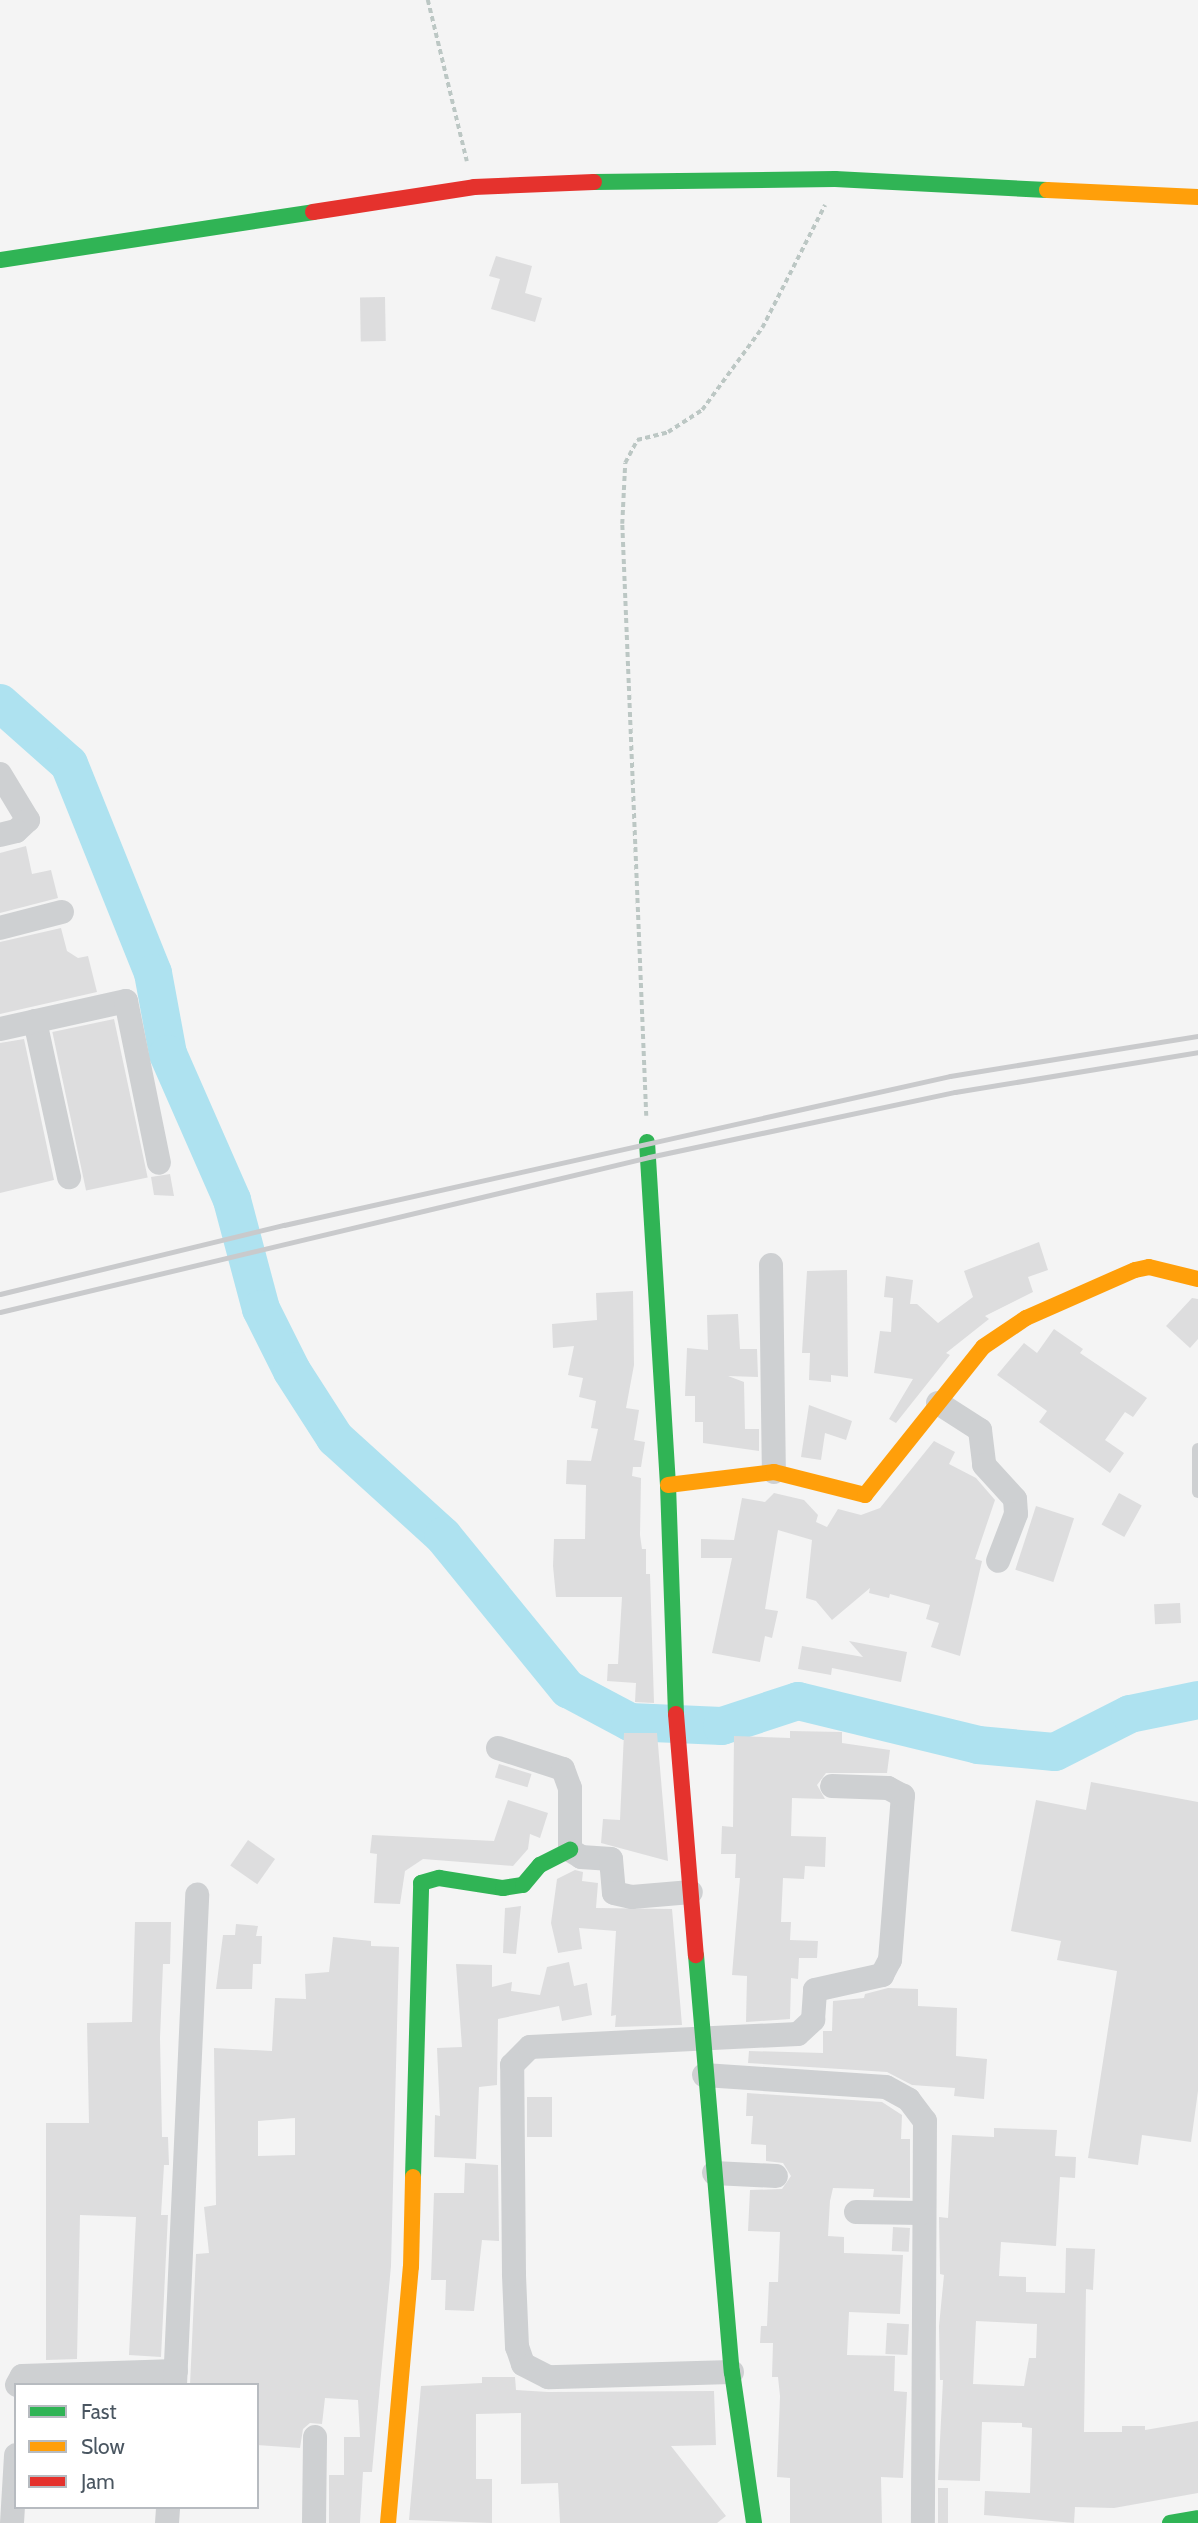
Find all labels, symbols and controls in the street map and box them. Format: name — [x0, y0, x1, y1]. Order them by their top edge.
legend — [14, 2383, 259, 2509]
text: Fast — [81, 2399, 117, 2424]
text: Slow — [81, 2434, 125, 2459]
text: Jam — [81, 2469, 115, 2494]

